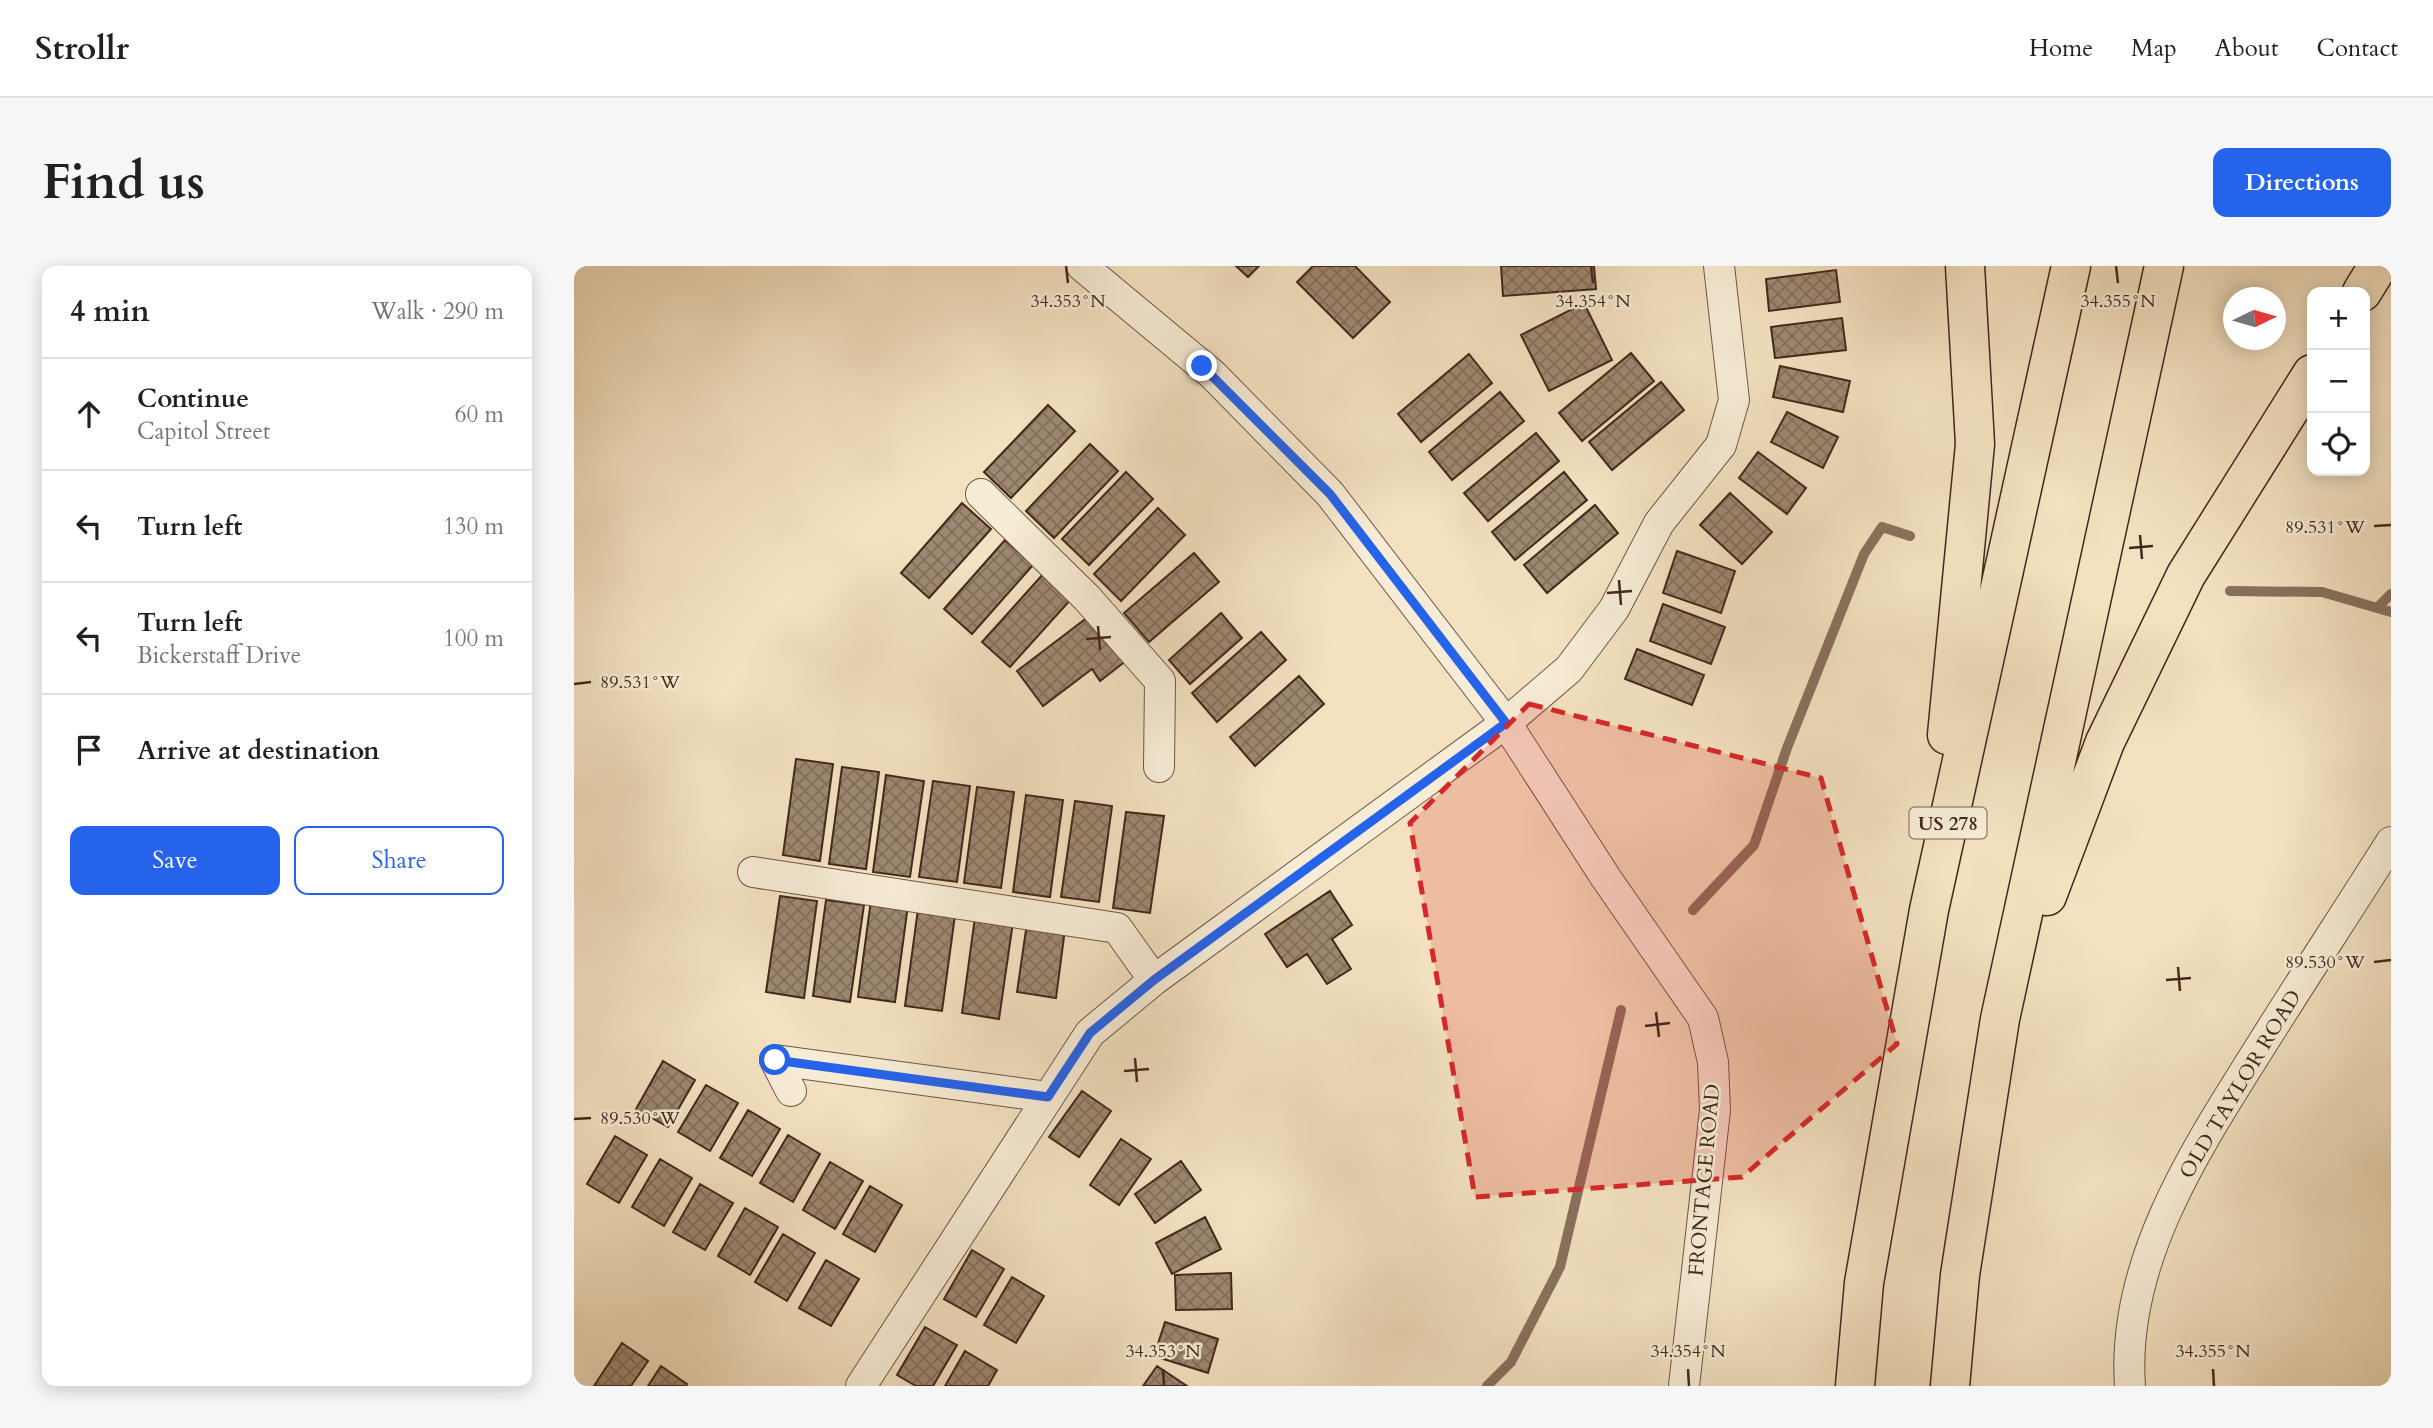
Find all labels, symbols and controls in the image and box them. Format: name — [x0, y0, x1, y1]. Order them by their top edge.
text: Strollr — [35, 26, 129, 71]
text: Home — [2029, 32, 2093, 65]
text: Map — [2131, 32, 2177, 65]
text: About — [2215, 32, 2279, 65]
text: Contact — [2317, 32, 2398, 65]
button: Directions — [2213, 148, 2391, 217]
text: Find us — [42, 149, 205, 216]
north arrow — [2223, 287, 2286, 350]
map controls — [2307, 287, 2370, 476]
button: + — [2307, 287, 2370, 350]
text: 34.353°N — [1030, 289, 1106, 314]
text: 34.354°N — [1555, 289, 1631, 314]
text: 34.355°N — [2080, 289, 2156, 314]
text: 4 min — [70, 291, 150, 332]
text: Walk · 290 m — [371, 296, 504, 327]
route end — [1186, 350, 1217, 381]
button: − — [2307, 350, 2370, 413]
text: Continue — [137, 381, 249, 416]
icon: ahead — [70, 395, 108, 433]
text: 60 m — [455, 399, 504, 430]
button: locate — [2307, 413, 2370, 476]
text: Capitol Street — [137, 416, 270, 447]
icon: left — [70, 507, 108, 545]
text: Turn left — [137, 509, 242, 544]
text: 130 m — [443, 511, 504, 542]
text: 89.531°W — [2285, 515, 2365, 540]
text: Turn left — [137, 605, 242, 640]
icon: left — [70, 619, 108, 657]
text: 100 m — [443, 623, 504, 654]
text: Bickerstaff Drive — [137, 640, 301, 671]
text: 89.531°W — [600, 670, 680, 695]
icon: arrive — [70, 731, 108, 769]
text: Arrive at destination — [137, 733, 380, 768]
road number: US 278 — [1910, 808, 1986, 838]
button: Save — [70, 826, 280, 895]
button: Share — [294, 826, 504, 895]
text: 89.530°W — [2285, 950, 2365, 975]
street label: OLD TAYLOR ROAD — [2173, 985, 2308, 1184]
route start — [759, 1044, 790, 1075]
street label: FRONTAGE ROAD — [1682, 1083, 1727, 1277]
text: 89.530°W — [600, 1106, 680, 1131]
text: 34.353°N — [1125, 1339, 1201, 1364]
text: 34.354°N — [1650, 1339, 1726, 1364]
text: 34.355°N — [2175, 1339, 2251, 1364]

